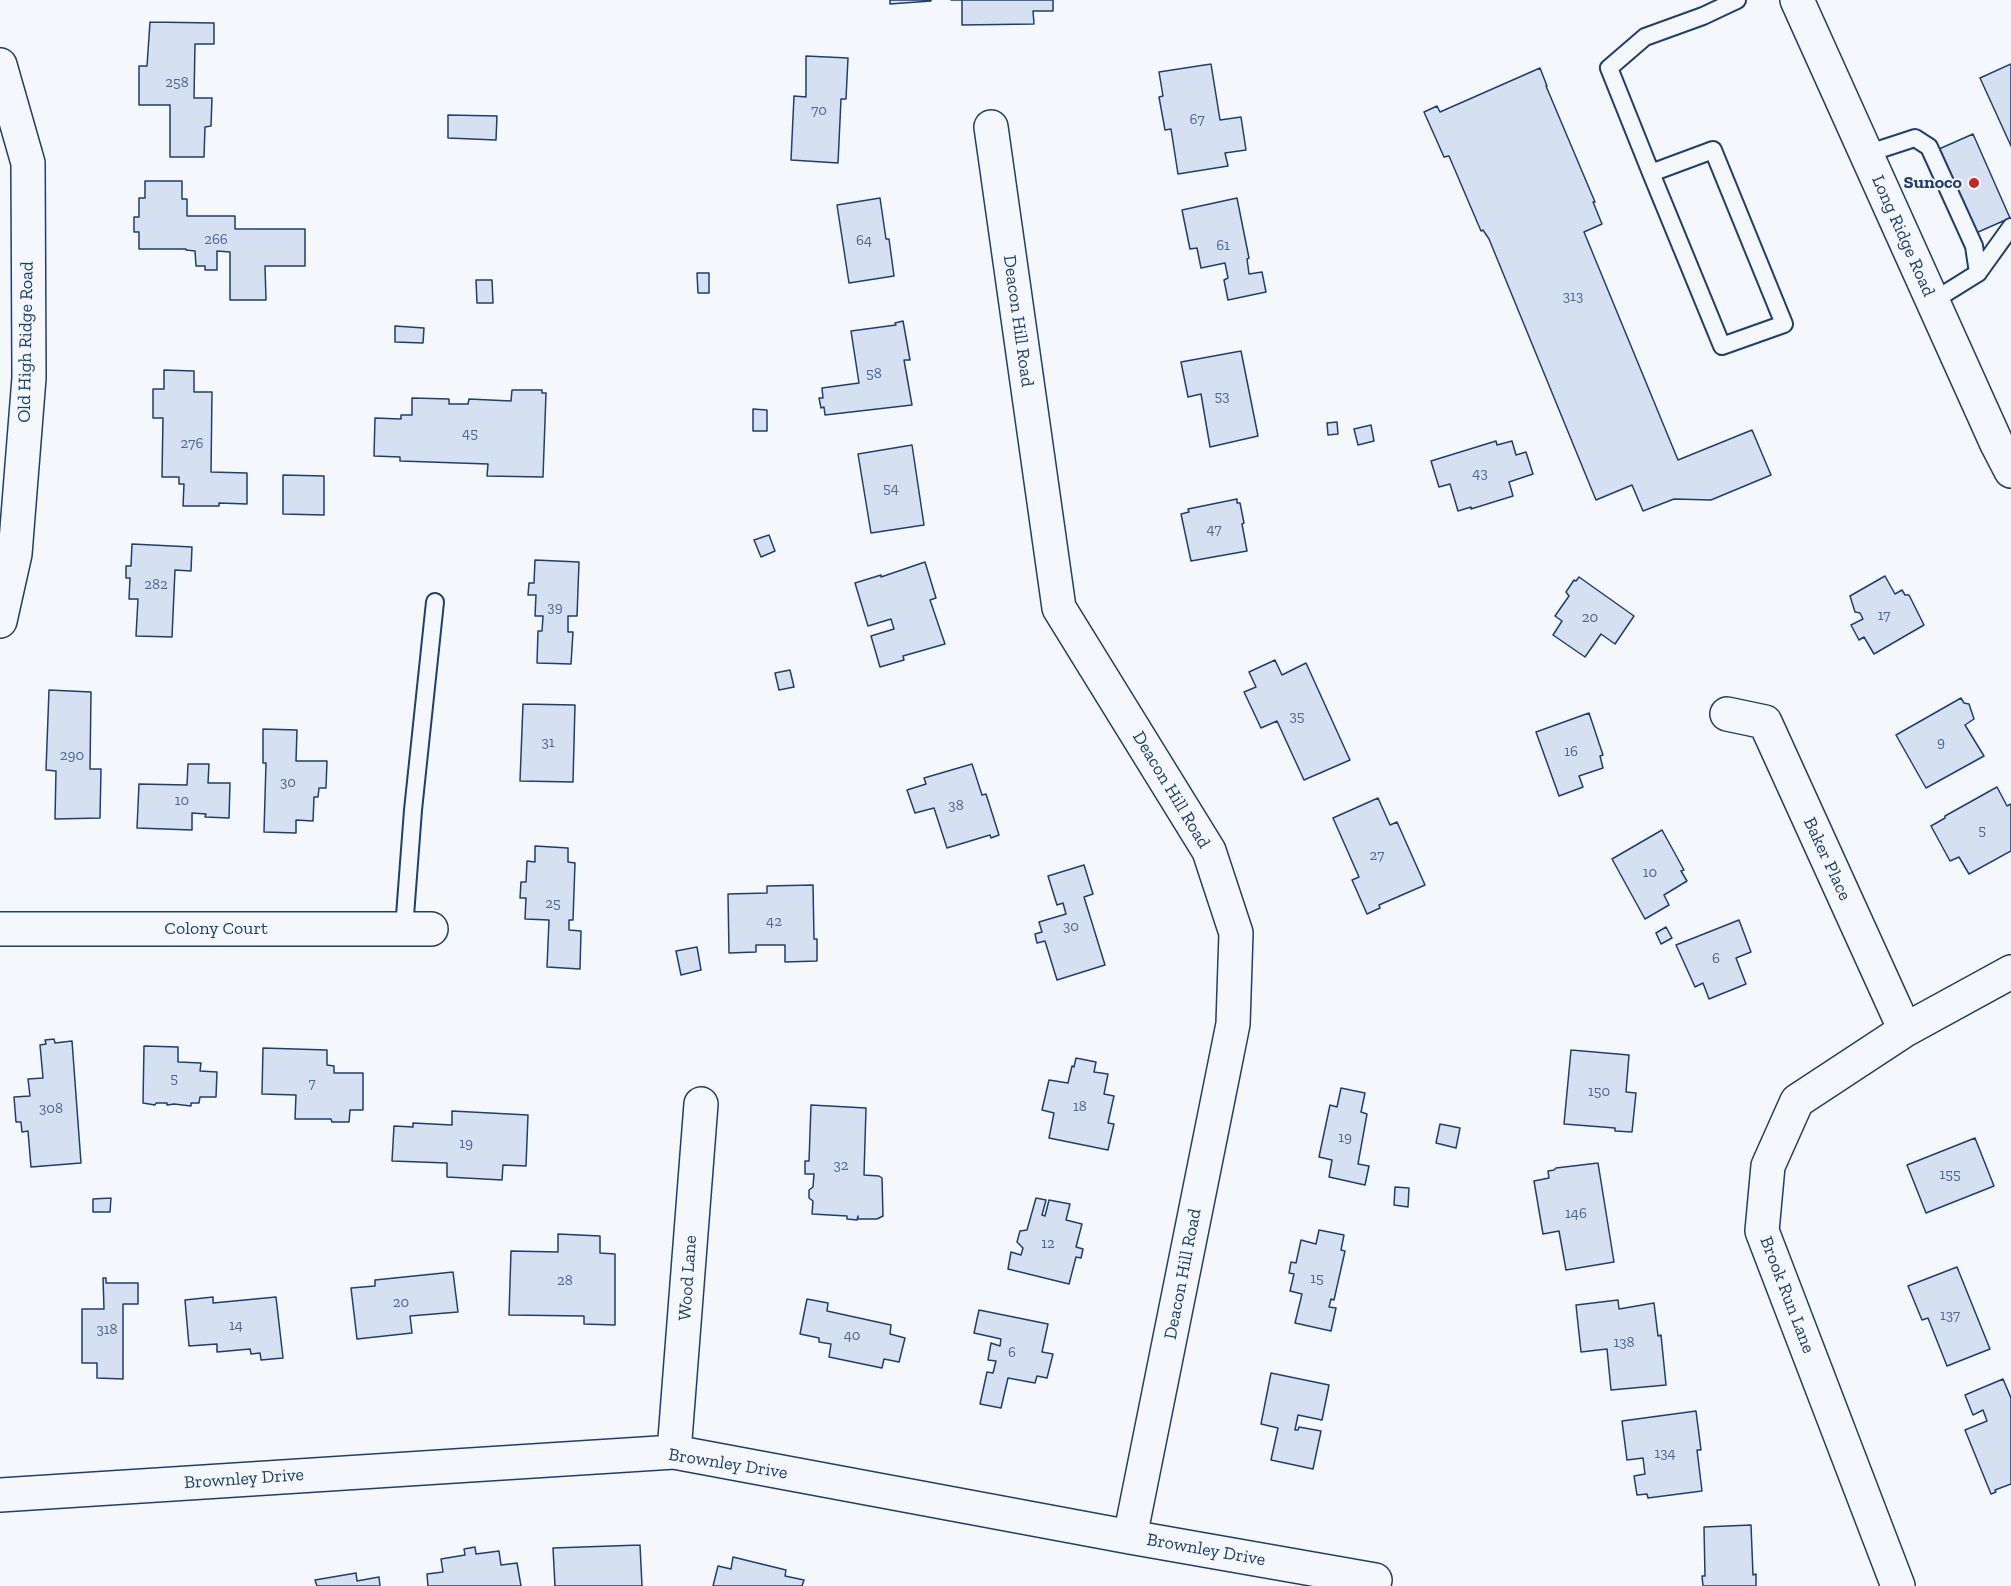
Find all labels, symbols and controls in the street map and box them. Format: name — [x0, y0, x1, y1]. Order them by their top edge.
house number: 258 — [165, 74, 189, 92]
house number: 70 — [811, 102, 827, 120]
house number: 67 — [1189, 111, 1205, 129]
street label: Long Ridge Road — [1867, 172, 1939, 300]
place label: Sunoco — [1903, 172, 1962, 194]
marker: Sunoco — [1967, 176, 1981, 190]
house number: 266 — [204, 231, 228, 249]
house number: 64 — [856, 232, 872, 250]
house number: 61 — [1216, 237, 1230, 255]
street label: Deacon Hill Road — [998, 254, 1038, 388]
street label: Old High Ridge Road — [14, 261, 38, 423]
house number: 313 — [1563, 288, 1583, 306]
house number: 58 — [866, 365, 882, 383]
house number: 53 — [1214, 388, 1230, 406]
house number: 45 — [462, 425, 478, 443]
house number: 276 — [181, 435, 203, 453]
house number: 43 — [1472, 465, 1488, 483]
house number: 54 — [883, 480, 899, 498]
house number: 47 — [1207, 521, 1221, 539]
house number: 282 — [144, 576, 168, 594]
house number: 39 — [547, 599, 563, 617]
house number: 17 — [1878, 607, 1890, 625]
house number: 20 — [1582, 609, 1598, 627]
house number: 35 — [1289, 708, 1305, 726]
street label: Deacon Hill Road — [1128, 728, 1214, 852]
house number: 31 — [541, 734, 555, 752]
house number: 9 — [1937, 734, 1945, 752]
house number: 16 — [1564, 743, 1578, 761]
house number: 290 — [60, 747, 84, 765]
house number: 30 — [280, 774, 296, 792]
house number: 10 — [175, 792, 189, 810]
house number: 38 — [948, 797, 964, 815]
street label: Baker Place — [1798, 814, 1856, 904]
house number: 5 — [1978, 822, 1986, 840]
house number: 27 — [1370, 847, 1384, 865]
house number: 10 — [1643, 864, 1657, 882]
house number: 25 — [545, 895, 561, 913]
house number: 42 — [766, 913, 782, 931]
street label: Colony Court — [164, 918, 268, 940]
house number: 30 — [1063, 918, 1079, 936]
house number: 6 — [1712, 950, 1720, 968]
house number: 5 — [170, 1070, 178, 1088]
house number: 7 — [308, 1075, 316, 1093]
house number: 150 — [1588, 1083, 1610, 1101]
house number: 18 — [1073, 1098, 1087, 1116]
house number: 308 — [39, 1100, 63, 1118]
house number: 19 — [1338, 1129, 1352, 1147]
house number: 19 — [459, 1135, 473, 1153]
house number: 32 — [833, 1157, 849, 1175]
house number: 155 — [1939, 1166, 1961, 1184]
house number: 146 — [1565, 1205, 1587, 1223]
street label: Deacon Hill Road — [1160, 1207, 1206, 1341]
street label: Brook Run Lane — [1755, 1234, 1819, 1356]
street label: Wood Lane — [674, 1235, 702, 1321]
house number: 12 — [1041, 1235, 1055, 1253]
house number: 15 — [1310, 1270, 1324, 1288]
house number: 28 — [557, 1272, 573, 1290]
house number: 20 — [393, 1294, 409, 1312]
house number: 137 — [1940, 1307, 1960, 1325]
house number: 14 — [229, 1317, 243, 1335]
house number: 318 — [96, 1321, 118, 1339]
house number: 40 — [844, 1327, 860, 1345]
house number: 138 — [1613, 1334, 1635, 1352]
house number: 6 — [1008, 1344, 1016, 1362]
street label: Brownley Drive — [667, 1444, 789, 1484]
house number: 134 — [1654, 1445, 1676, 1463]
street label: Brownley Drive — [183, 1464, 305, 1494]
street label: Brownley Drive — [1145, 1529, 1267, 1571]

